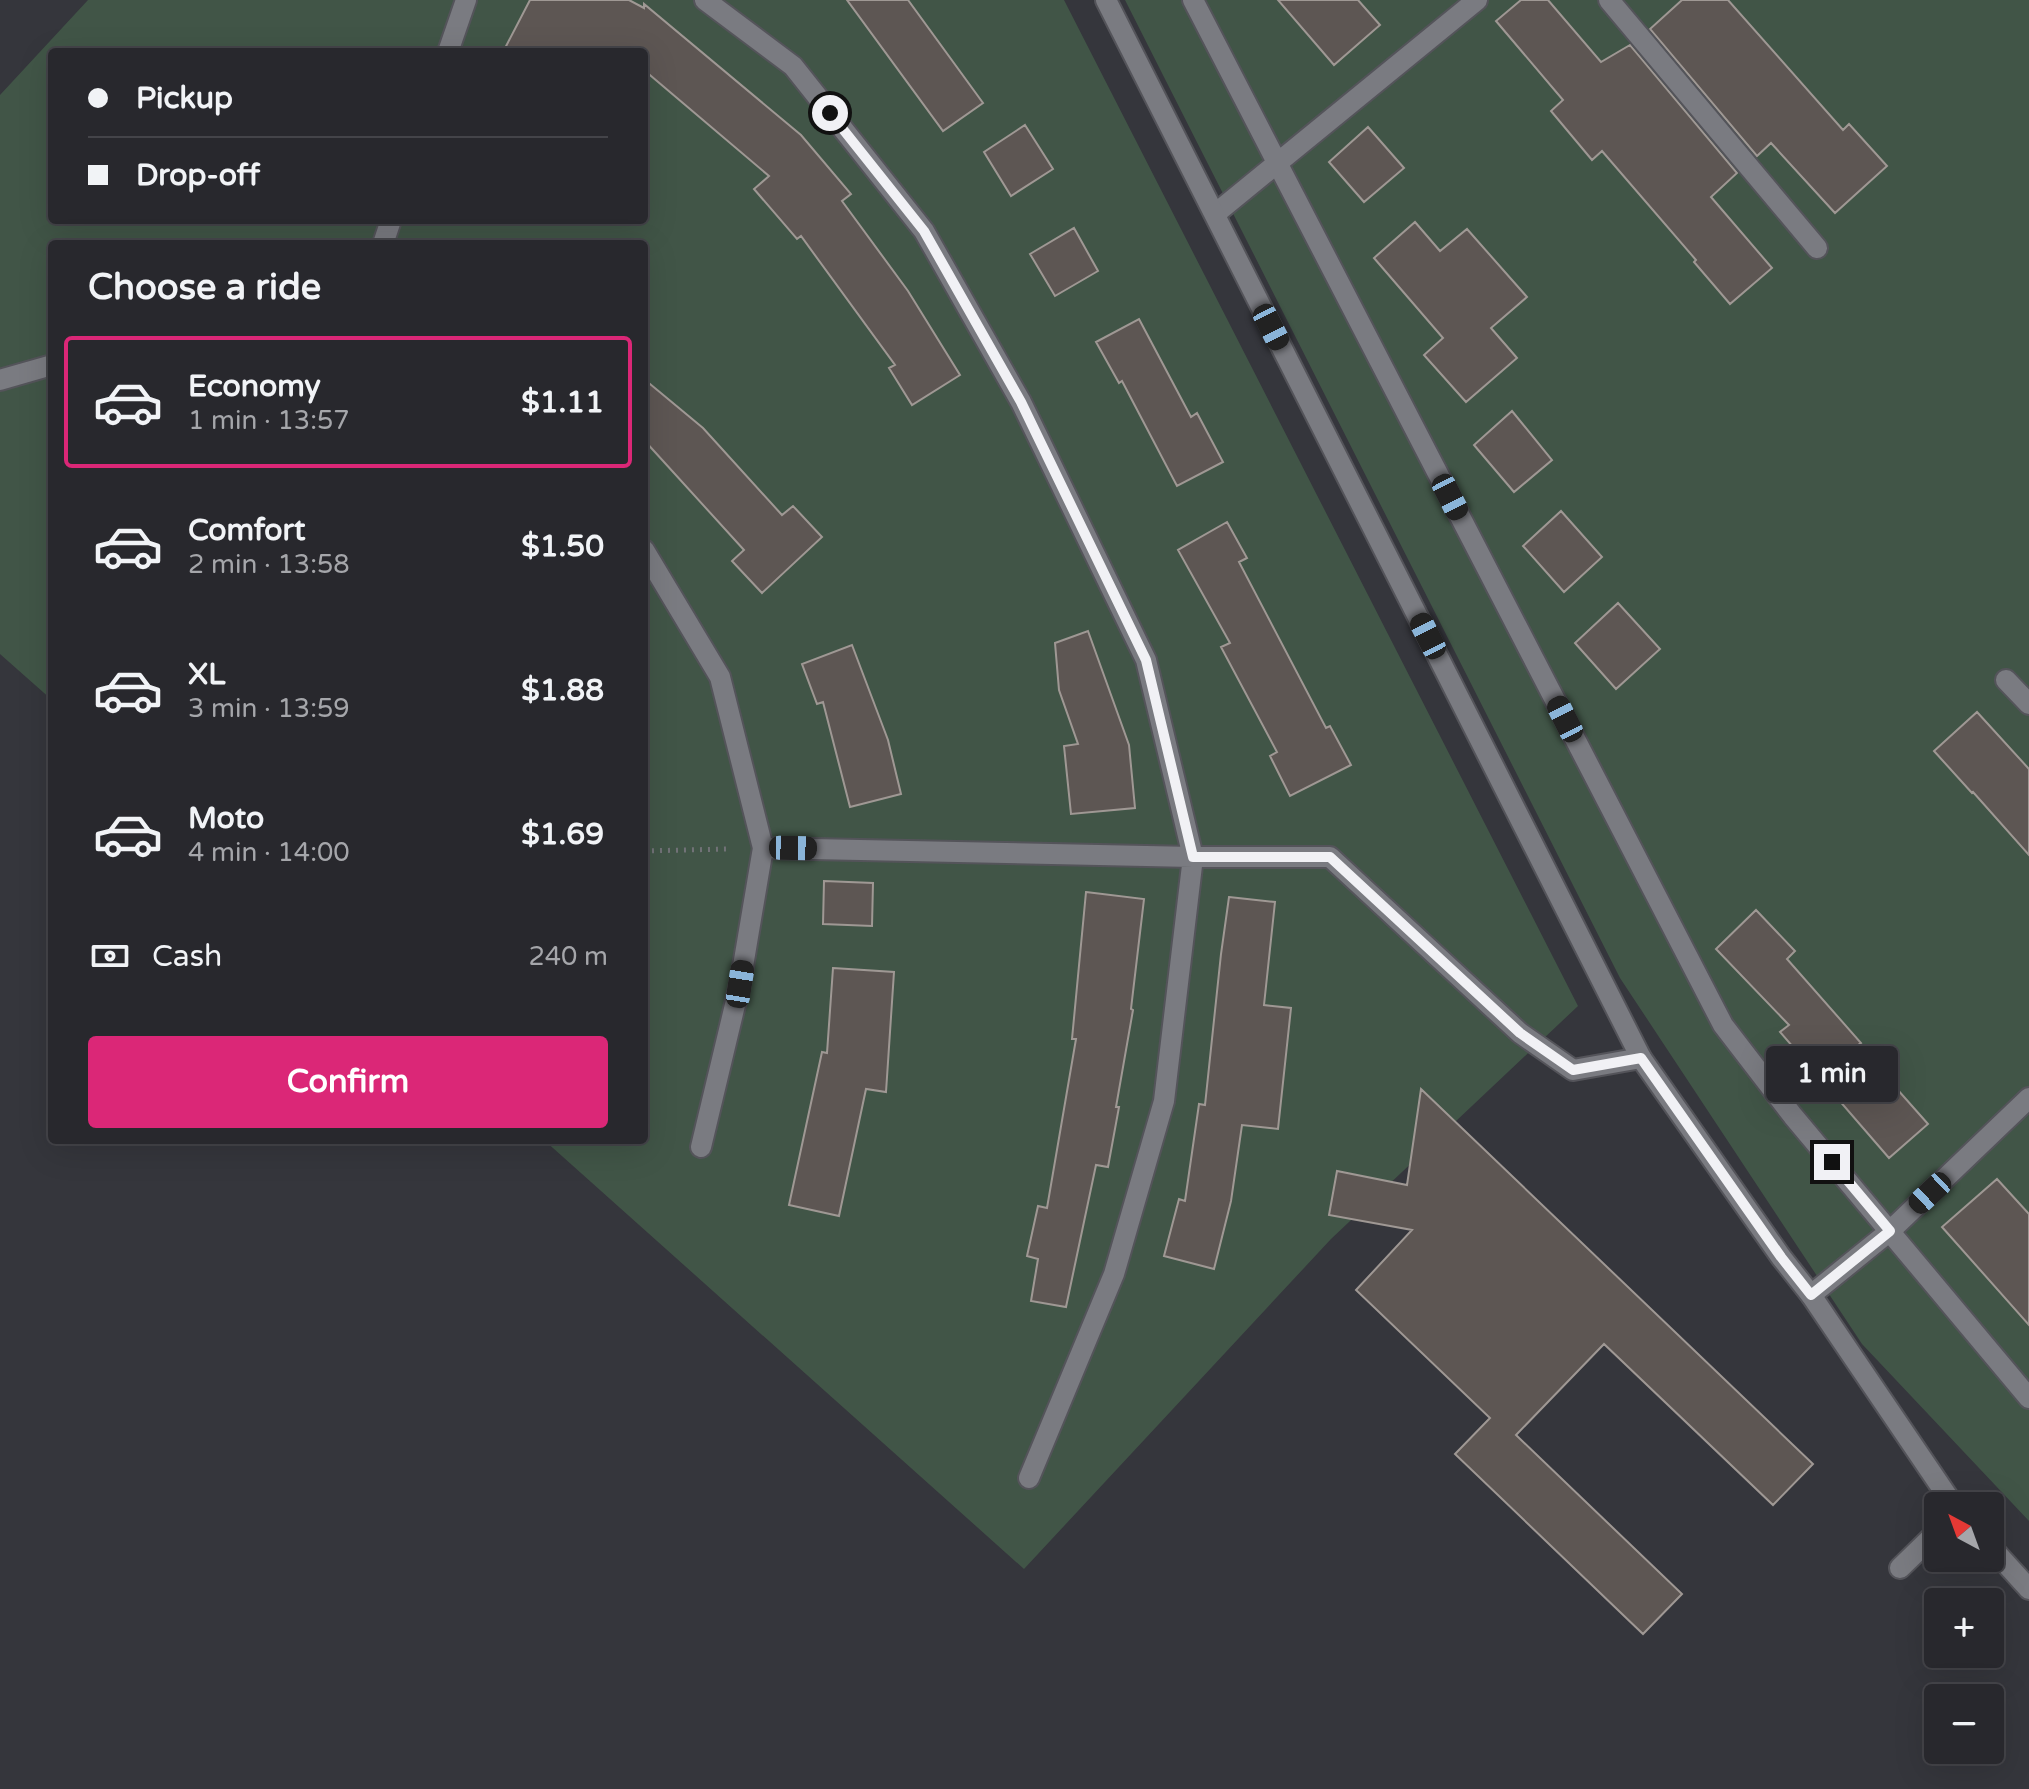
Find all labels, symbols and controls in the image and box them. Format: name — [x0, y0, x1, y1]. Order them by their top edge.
text: Pickup — [136, 80, 233, 117]
route start — [812, 95, 848, 131]
text: Drop-off — [136, 157, 260, 194]
text: Choose a ride — [88, 266, 321, 309]
car — [1249, 300, 1293, 354]
icon: car — [92, 366, 164, 438]
text: Economy — [188, 368, 321, 405]
text: $1.11 — [521, 384, 604, 421]
text: 1 min · 13:57 — [188, 405, 350, 436]
car — [1428, 470, 1472, 524]
icon: car — [92, 510, 164, 582]
text: Comfort — [188, 512, 306, 549]
text: $1.50 — [521, 528, 604, 565]
text: 2 min · 13:58 — [188, 549, 350, 580]
car — [1406, 609, 1450, 663]
icon: car — [92, 654, 164, 726]
text: XL — [188, 656, 225, 693]
text: $1.88 — [521, 672, 604, 709]
car — [1543, 692, 1587, 746]
text: 3 min · 13:59 — [188, 693, 350, 724]
icon: car — [92, 798, 164, 870]
text: Moto — [188, 800, 264, 837]
text: $1.69 — [521, 816, 604, 853]
car — [769, 836, 817, 860]
text: 4 min · 14:00 — [188, 837, 350, 868]
icon: cash — [88, 934, 132, 978]
text: Cash — [152, 938, 222, 975]
text: 240 m — [528, 941, 608, 972]
car — [724, 958, 756, 1010]
button: Confirm — [88, 1036, 608, 1128]
callout: 1 min — [1766, 1046, 1898, 1102]
text: 1 min — [1797, 1058, 1867, 1089]
route end — [1814, 1144, 1850, 1180]
car — [1904, 1168, 1956, 1218]
north arrow — [1924, 1492, 2004, 1572]
map controls — [1924, 1492, 2004, 1764]
button: + — [1924, 1588, 2004, 1668]
button: − — [1924, 1684, 2004, 1764]

